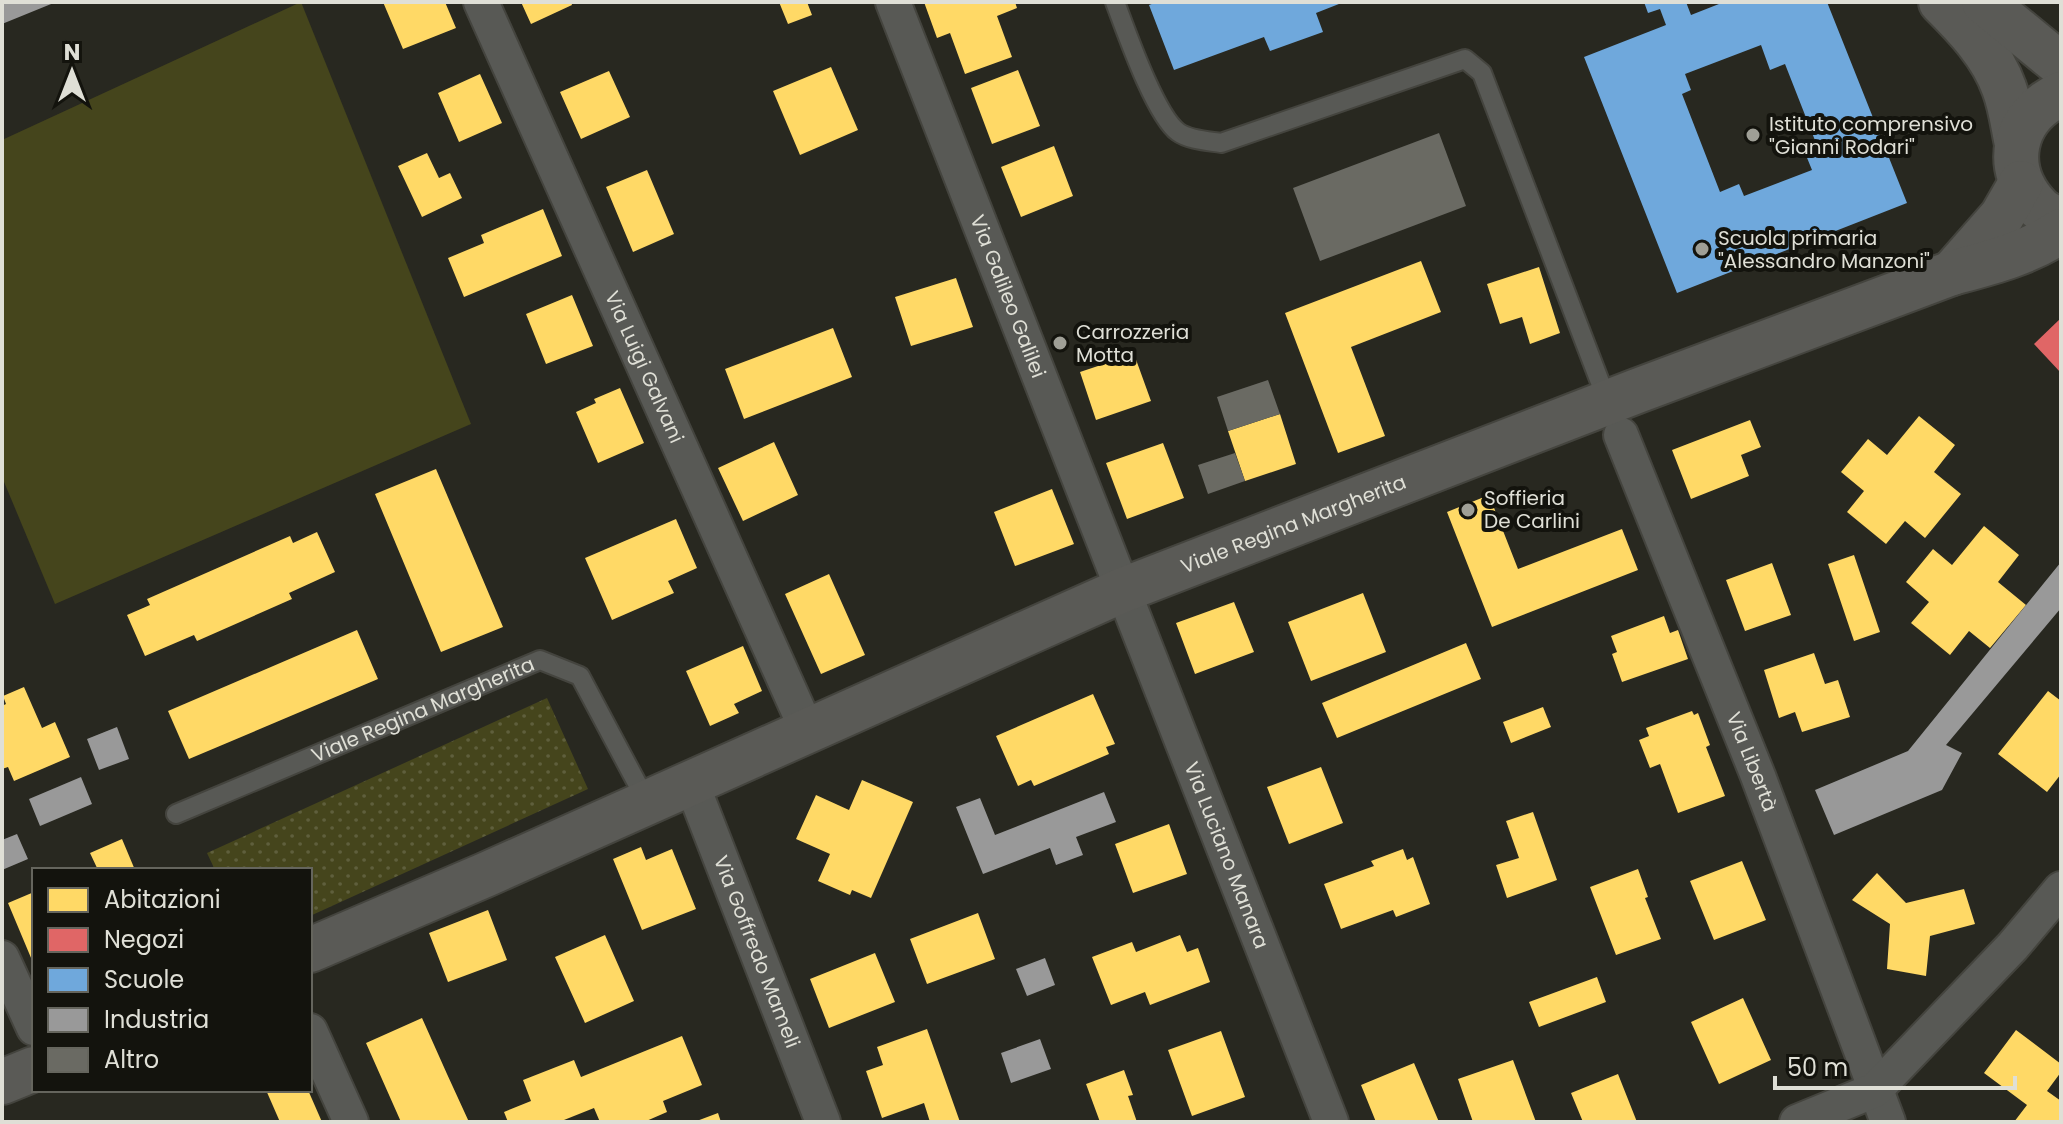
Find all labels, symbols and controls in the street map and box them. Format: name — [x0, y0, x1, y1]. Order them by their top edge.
north arrow — [32, 32, 112, 112]
text: N — [64, 37, 80, 68]
place label: Istituto comprensivo "Gianni Rodari" — [1769, 110, 1973, 161]
marker: Istituto comprensivo "Gianni Rodari" — [1744, 126, 1762, 144]
street label: Via Galileo Galilei — [964, 211, 1053, 382]
place label: Scuola primaria "Alessandro Manzoni" — [1718, 224, 1930, 275]
marker: Scuola primaria "Alessandro Manzoni" — [1693, 240, 1711, 258]
street label: Via Luigi Galvani — [598, 287, 691, 448]
place label: Carrozzeria Motta — [1076, 318, 1189, 369]
marker: Carrozzeria Motta — [1051, 334, 1069, 352]
street label: Viale Regina Margherita — [1177, 468, 1410, 580]
place label: Soffieria De Carlini — [1484, 484, 1580, 535]
marker: Soffieria De Carlini — [1459, 501, 1477, 519]
street label: Viale Regina Margherita — [307, 650, 539, 769]
street label: Via Libertà — [1720, 708, 1784, 816]
street label: Via Luciano Manara — [1177, 758, 1276, 953]
street label: Via Goffredo Mameli — [707, 851, 807, 1052]
legend — [32, 868, 312, 1092]
text: Abitazioni — [104, 883, 221, 916]
text: Negozi — [104, 923, 184, 956]
text: Scuole — [104, 963, 184, 996]
text: Industria — [104, 1003, 209, 1036]
scale bar — [1775, 1040, 2015, 1090]
text: Altro — [104, 1043, 159, 1076]
text: 50 m — [1787, 1051, 1848, 1084]

